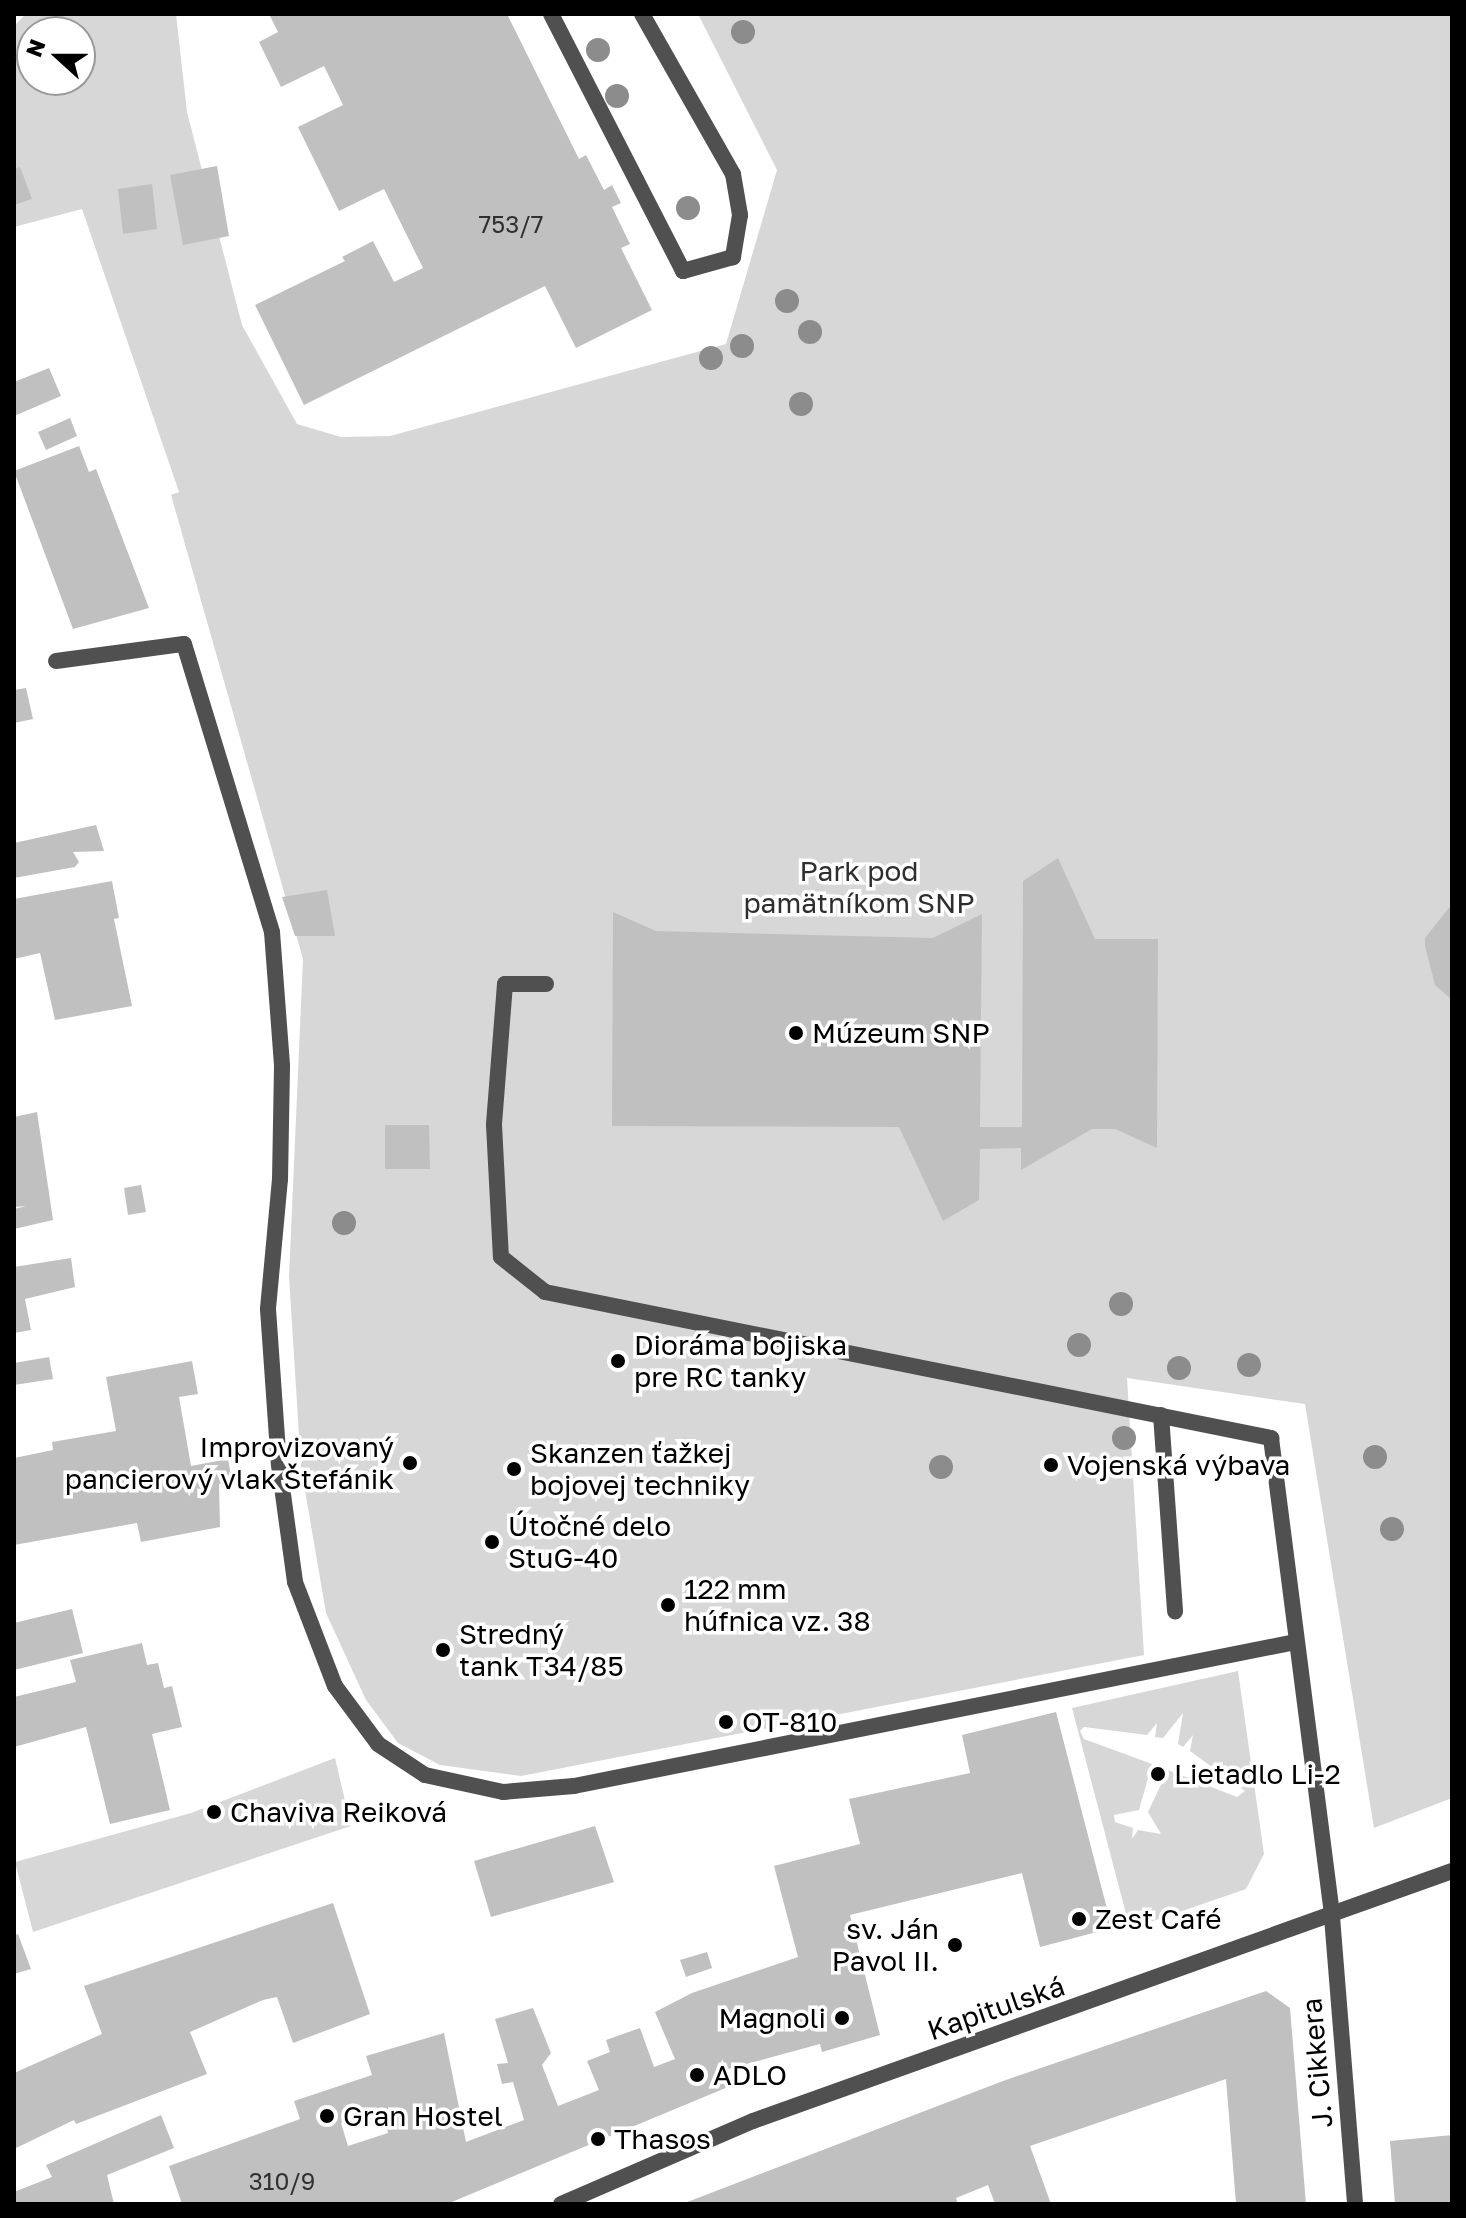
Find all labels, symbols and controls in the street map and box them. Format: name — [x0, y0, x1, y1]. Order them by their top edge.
north arrow — [16, 16, 96, 96]
text: N — [19, 35, 51, 61]
house number: 753/7 — [479, 210, 543, 238]
park label: Park pod pamätníkom SNP — [743, 854, 975, 920]
place label: Múzeum SNP — [812, 1016, 990, 1050]
marker: Múzeum SNP — [787, 1024, 805, 1042]
place label: Dioráma bojiska pre RC tanky — [634, 1328, 847, 1394]
marker: Dioráma bojiska pre RC tanky — [609, 1352, 627, 1370]
place label: Improvizovaný pancierový vlak Štefánik — [65, 1430, 394, 1496]
place label: Skanzen ťažkej bojovej techniky — [530, 1436, 750, 1502]
place label: Vojenská výbava — [1067, 1448, 1290, 1482]
marker: Improvizovaný pancierový vlak Štefánik — [401, 1454, 419, 1472]
marker: Vojenská výbava — [1042, 1456, 1060, 1474]
marker: Skanzen ťažkej bojovej techniky — [505, 1460, 523, 1478]
place label: Útočné delo StuG-40 — [508, 1509, 671, 1575]
marker: Útočné delo StuG-40 — [483, 1533, 501, 1551]
place label: 122 mm húfnica vz. 38 — [684, 1572, 871, 1638]
marker: 122 mm húfnica vz. 38 — [659, 1596, 677, 1614]
place label: Stredný tank T34/85 — [459, 1617, 624, 1683]
marker: Stredný tank T34/85 — [434, 1641, 452, 1659]
place label: OT-810 — [742, 1705, 837, 1739]
marker: OT-810 — [717, 1713, 735, 1731]
place label: Lietadlo Li-2 — [1174, 1757, 1341, 1791]
marker: Lietadlo Li-2 — [1149, 1765, 1167, 1783]
place label: Chaviva Reiková — [230, 1795, 447, 1829]
marker: Chaviva Reiková — [205, 1803, 223, 1821]
place label: Zest Café — [1095, 1902, 1222, 1936]
marker: Zest Café — [1070, 1910, 1088, 1928]
place label: sv. Ján Pavol II. — [832, 1912, 939, 1978]
marker: sv. Ján Pavol II. — [946, 1936, 964, 1954]
street label: Kapitulská — [923, 1969, 1069, 2047]
street label: J. Cikkera — [1295, 1997, 1339, 2129]
place label: Magnoli — [718, 2001, 826, 2035]
marker: Magnoli — [833, 2009, 851, 2027]
place label: ADLO — [713, 2058, 787, 2092]
marker: ADLO — [688, 2066, 706, 2084]
place label: Gran Hostel — [343, 2099, 503, 2133]
marker: Gran Hostel — [318, 2107, 336, 2125]
place label: Thasos — [614, 2122, 711, 2156]
marker: Thasos — [589, 2130, 607, 2148]
house number: 310/9 — [249, 2167, 315, 2195]

